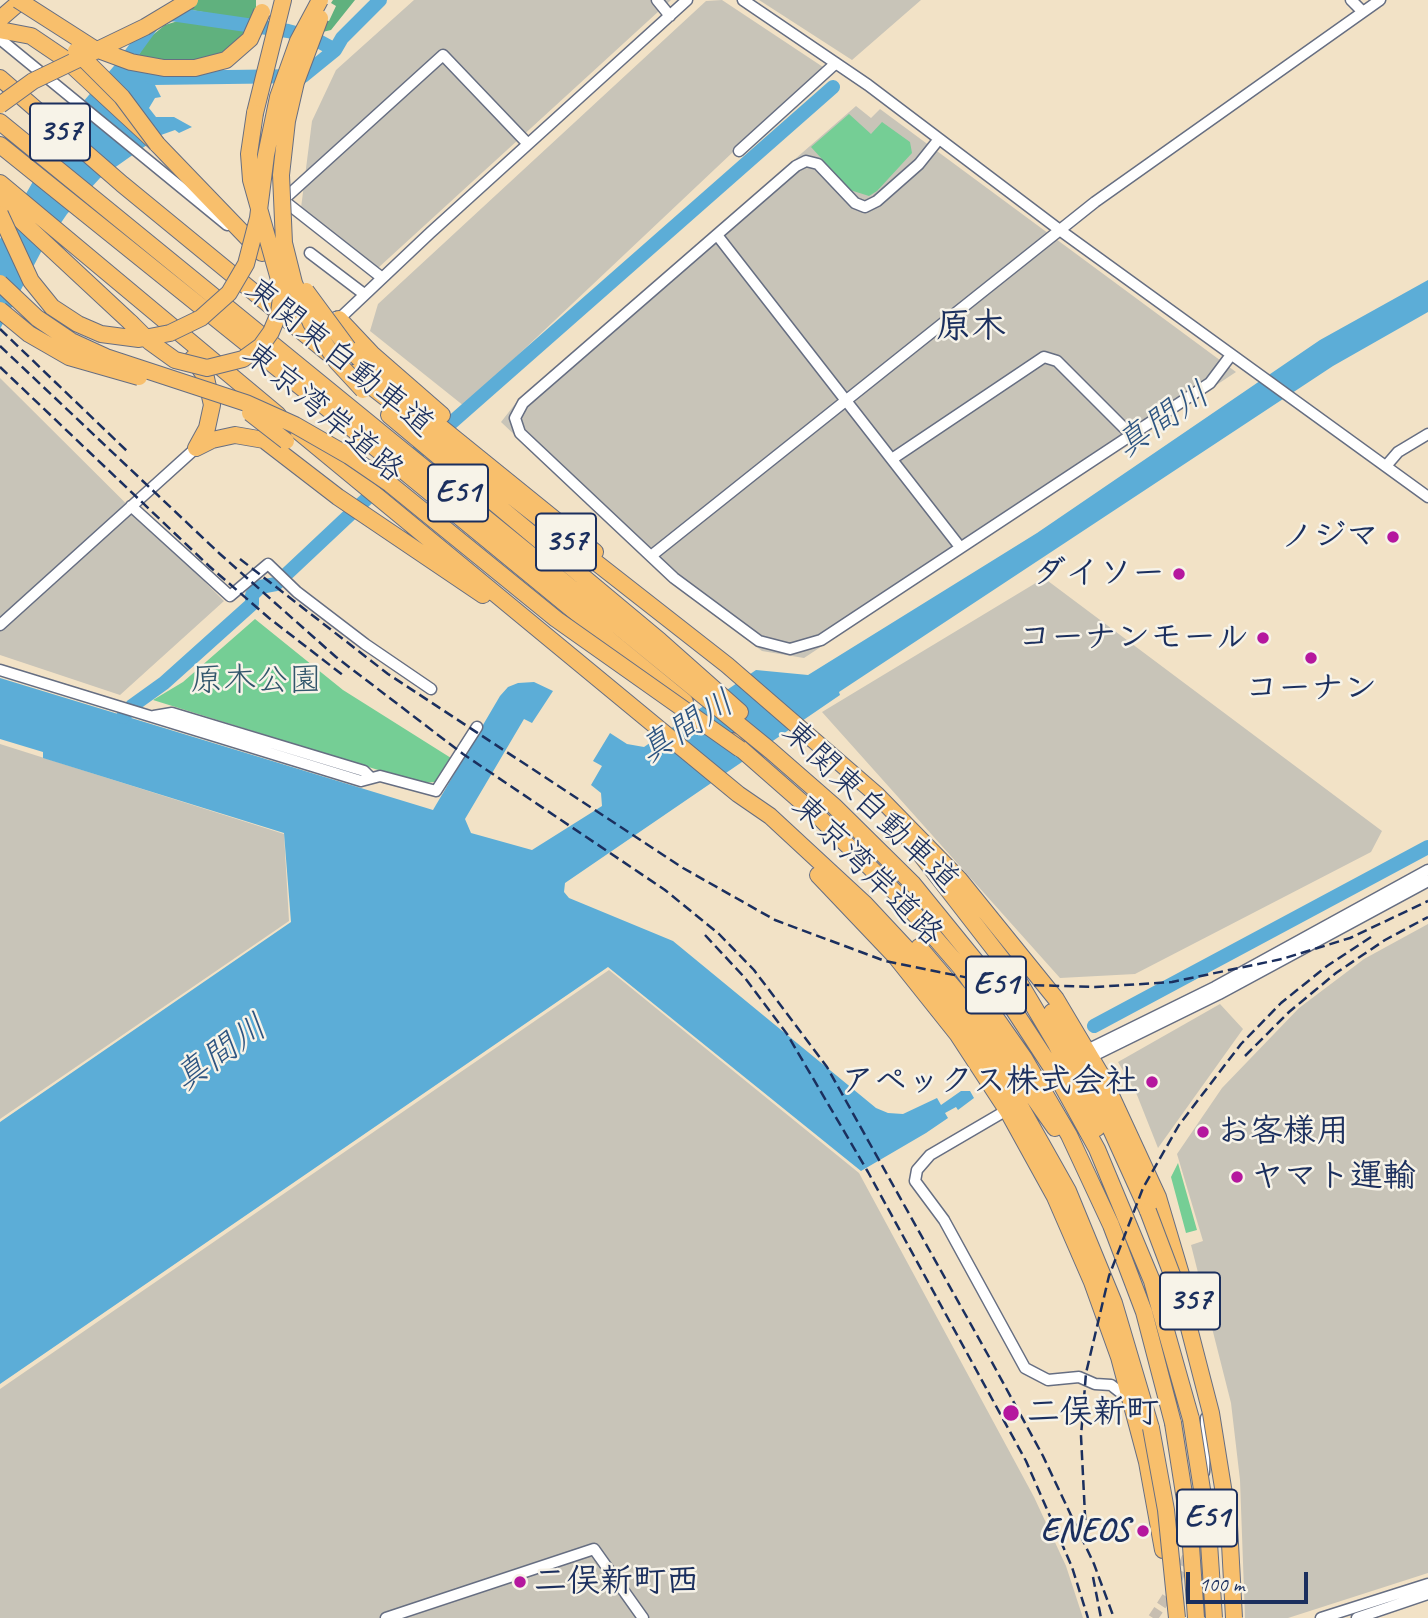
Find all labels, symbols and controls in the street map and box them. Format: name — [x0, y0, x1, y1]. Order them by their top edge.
road number: 357 — [30, 104, 90, 160]
street label: 東関東自動車道 — [237, 270, 441, 446]
district label: 原木 — [936, 307, 1006, 349]
street label: 東京湾岸道路 — [234, 334, 412, 492]
water label: 真間川 — [1108, 374, 1218, 468]
road number: E51 — [428, 464, 488, 522]
road number: 357 — [536, 514, 596, 570]
place label: ノジマ — [1280, 517, 1379, 557]
marker: ノジマ — [1385, 529, 1401, 545]
place label: ダイソー — [1033, 554, 1165, 594]
marker: ダイソー — [1171, 566, 1187, 582]
place label: コーナンモール — [1018, 618, 1249, 658]
marker: コーナンモール — [1255, 630, 1271, 646]
marker: コーナン — [1303, 650, 1319, 666]
park label: 原木公園 — [190, 661, 322, 701]
place label: コーナン — [1245, 669, 1377, 709]
water label: 真間川 — [631, 682, 743, 774]
street label: 東関東自動車道 — [773, 713, 967, 901]
street label: 東京湾岸道路 — [783, 787, 951, 955]
road number: E51 — [966, 956, 1026, 1014]
water label: 真間川 — [166, 1007, 276, 1101]
place label: アペックス株式会社 — [841, 1062, 1138, 1102]
marker: アペックス株式会社 — [1144, 1074, 1160, 1090]
place label: お客様用 — [1217, 1112, 1349, 1152]
marker: お客様用 — [1195, 1124, 1211, 1140]
place label: ヤマト運輸 — [1251, 1157, 1416, 1197]
marker: ヤマト運輸 — [1229, 1169, 1245, 1185]
road number: 357 — [1160, 1272, 1220, 1330]
place label: 二俣新町 — [1027, 1393, 1159, 1433]
marker: 二俣新町 — [1001, 1403, 1021, 1423]
road number: E51 — [1177, 1490, 1237, 1546]
place label: ENEOS — [1041, 1511, 1129, 1551]
marker: ENEOS — [1135, 1523, 1151, 1539]
scale bar — [1190, 1558, 1312, 1602]
place label: 二俣新町西 — [534, 1562, 699, 1602]
text: 100 m — [1199, 1571, 1244, 1597]
marker: 二俣新町西 — [512, 1574, 528, 1590]

